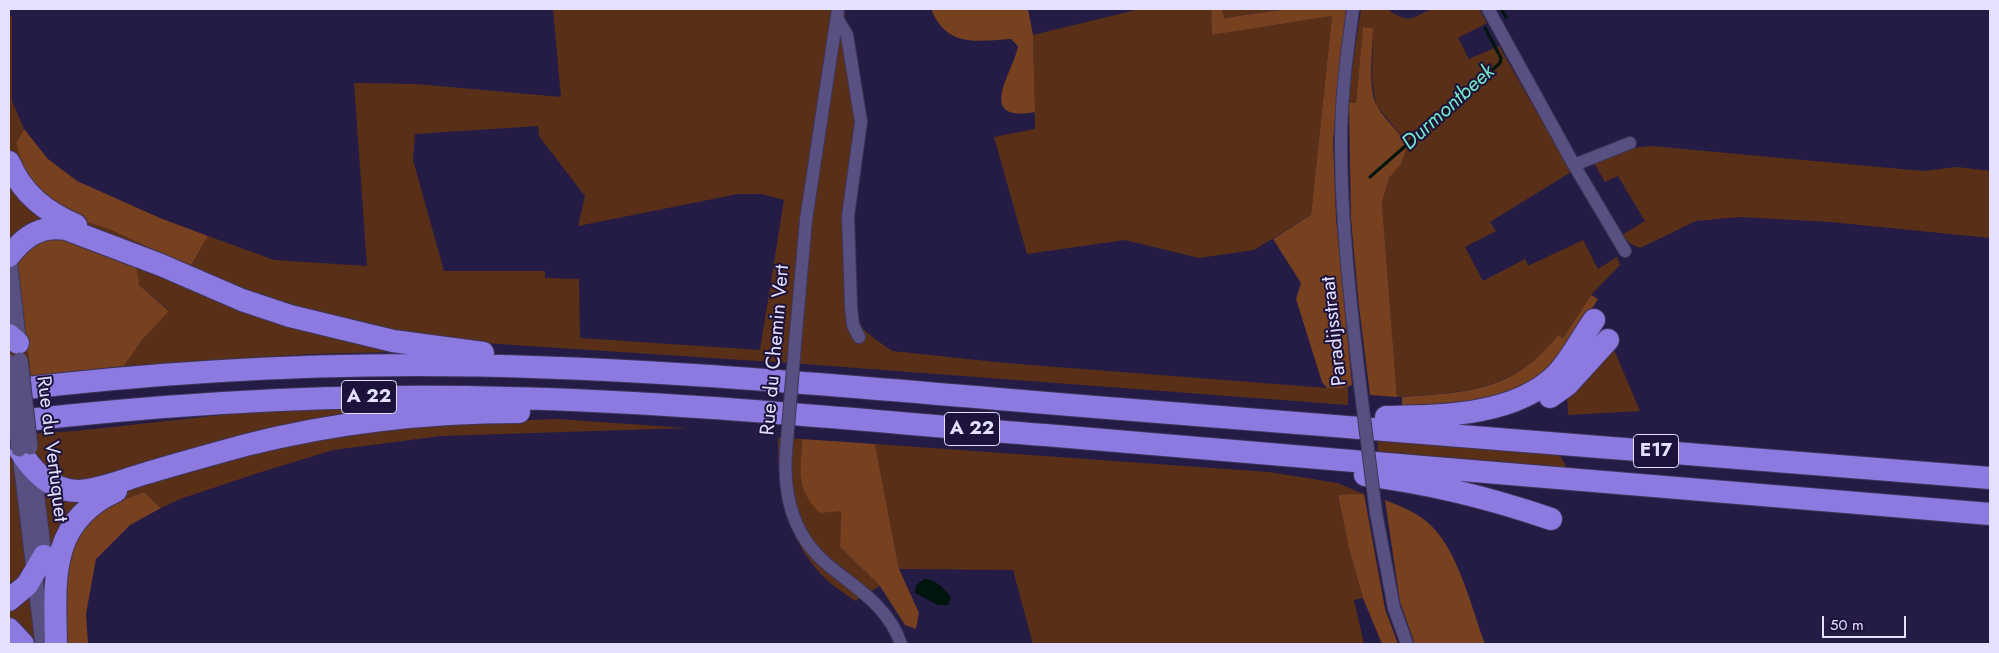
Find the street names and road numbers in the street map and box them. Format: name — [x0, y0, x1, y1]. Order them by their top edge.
street label: Rue du Chemin Vert — [757, 264, 795, 436]
street label: Paradijsstraat — [1317, 275, 1353, 387]
street label: Rue du Vertuquet — [30, 375, 72, 523]
road number: A 22 — [342, 381, 396, 414]
road number: A 22 — [944, 412, 1000, 446]
road number: E17 — [1634, 434, 1678, 468]

